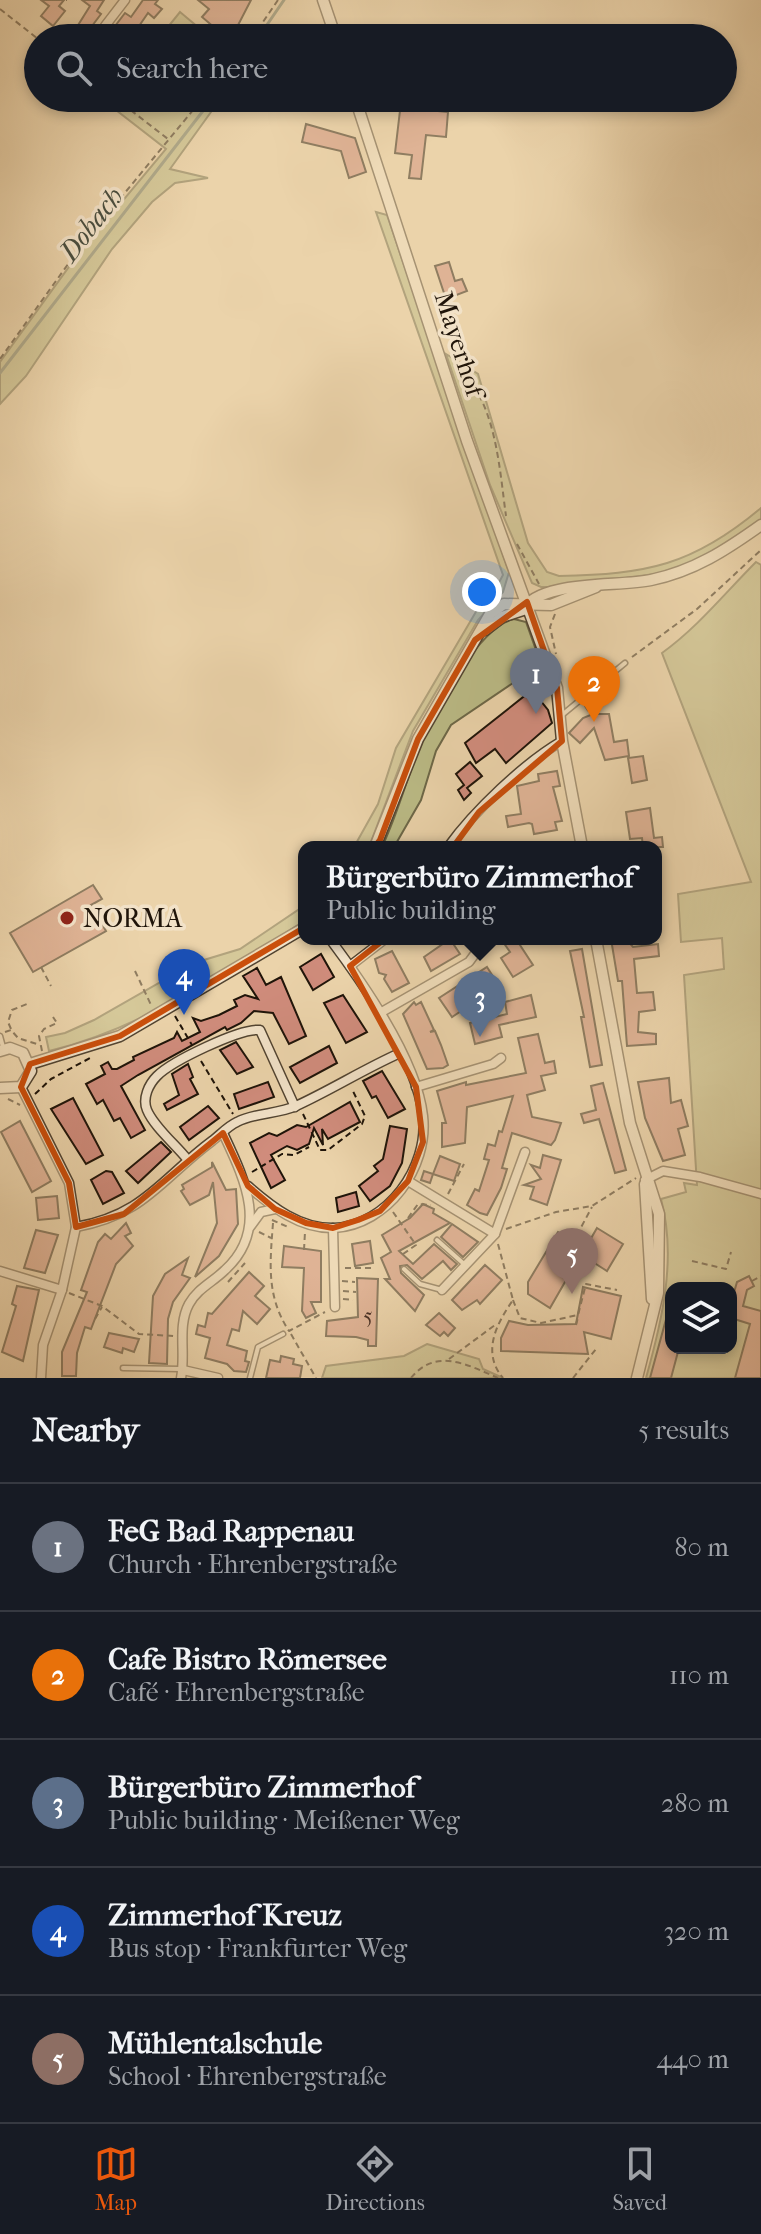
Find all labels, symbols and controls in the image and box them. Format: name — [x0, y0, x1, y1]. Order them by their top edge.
search box — [24, 24, 737, 112]
icon: search — [52, 46, 96, 90]
text: Search here — [116, 51, 268, 86]
water label: Dobach — [51, 180, 130, 269]
street label: Mayerhof — [428, 288, 492, 406]
your location — [462, 572, 502, 612]
pin: 1 — [510, 648, 562, 714]
pin: 2 — [568, 656, 620, 722]
popup — [298, 841, 662, 945]
text: Bürgerbüro Zimmerhof — [326, 860, 634, 895]
text: Public building — [326, 895, 495, 926]
place label: NORMA — [83, 903, 183, 934]
marker: NORMA — [58, 909, 76, 927]
pin: 4 — [158, 949, 210, 1015]
pin: 3 — [454, 971, 506, 1037]
pin: 5 — [546, 1228, 598, 1294]
map controls — [665, 1282, 737, 1354]
button: layers — [665, 1282, 737, 1354]
house number: 5 — [363, 1303, 373, 1329]
text: Nearby — [32, 1410, 139, 1450]
text: 5 results — [638, 1415, 729, 1446]
text: FeG Bad Rappenau — [108, 1514, 354, 1549]
text: 1 — [53, 1532, 63, 1563]
text: 80 m — [674, 1532, 729, 1563]
text: Church · Ehrenbergstraße — [108, 1549, 397, 1580]
text: Cafe Bistro Römersee — [108, 1642, 387, 1677]
text: 2 — [51, 1660, 65, 1691]
text: 110 m — [669, 1660, 729, 1691]
text: Café · Ehrenbergstraße — [108, 1677, 365, 1708]
text: Bürgerbüro Zimmerhof — [108, 1770, 415, 1805]
text: 3 — [53, 1788, 63, 1819]
text: 280 m — [661, 1788, 729, 1819]
text: Public building · Meißener Weg — [108, 1805, 460, 1836]
text: Zimmerhof Kreuz — [108, 1898, 342, 1933]
text: 4 — [50, 1916, 66, 1947]
text: 320 m — [663, 1916, 729, 1947]
text: Bus stop · Frankfurter Weg — [108, 1933, 407, 1964]
text: Mühlentalschule — [108, 2026, 322, 2061]
text: 5 — [52, 2044, 64, 2075]
text: 440 m — [657, 2044, 729, 2075]
text: School · Ehrenbergstraße — [108, 2061, 387, 2092]
tab: Map — [94, 2142, 138, 2216]
tab: Directions — [326, 2142, 425, 2216]
tab: Saved — [613, 2142, 667, 2216]

